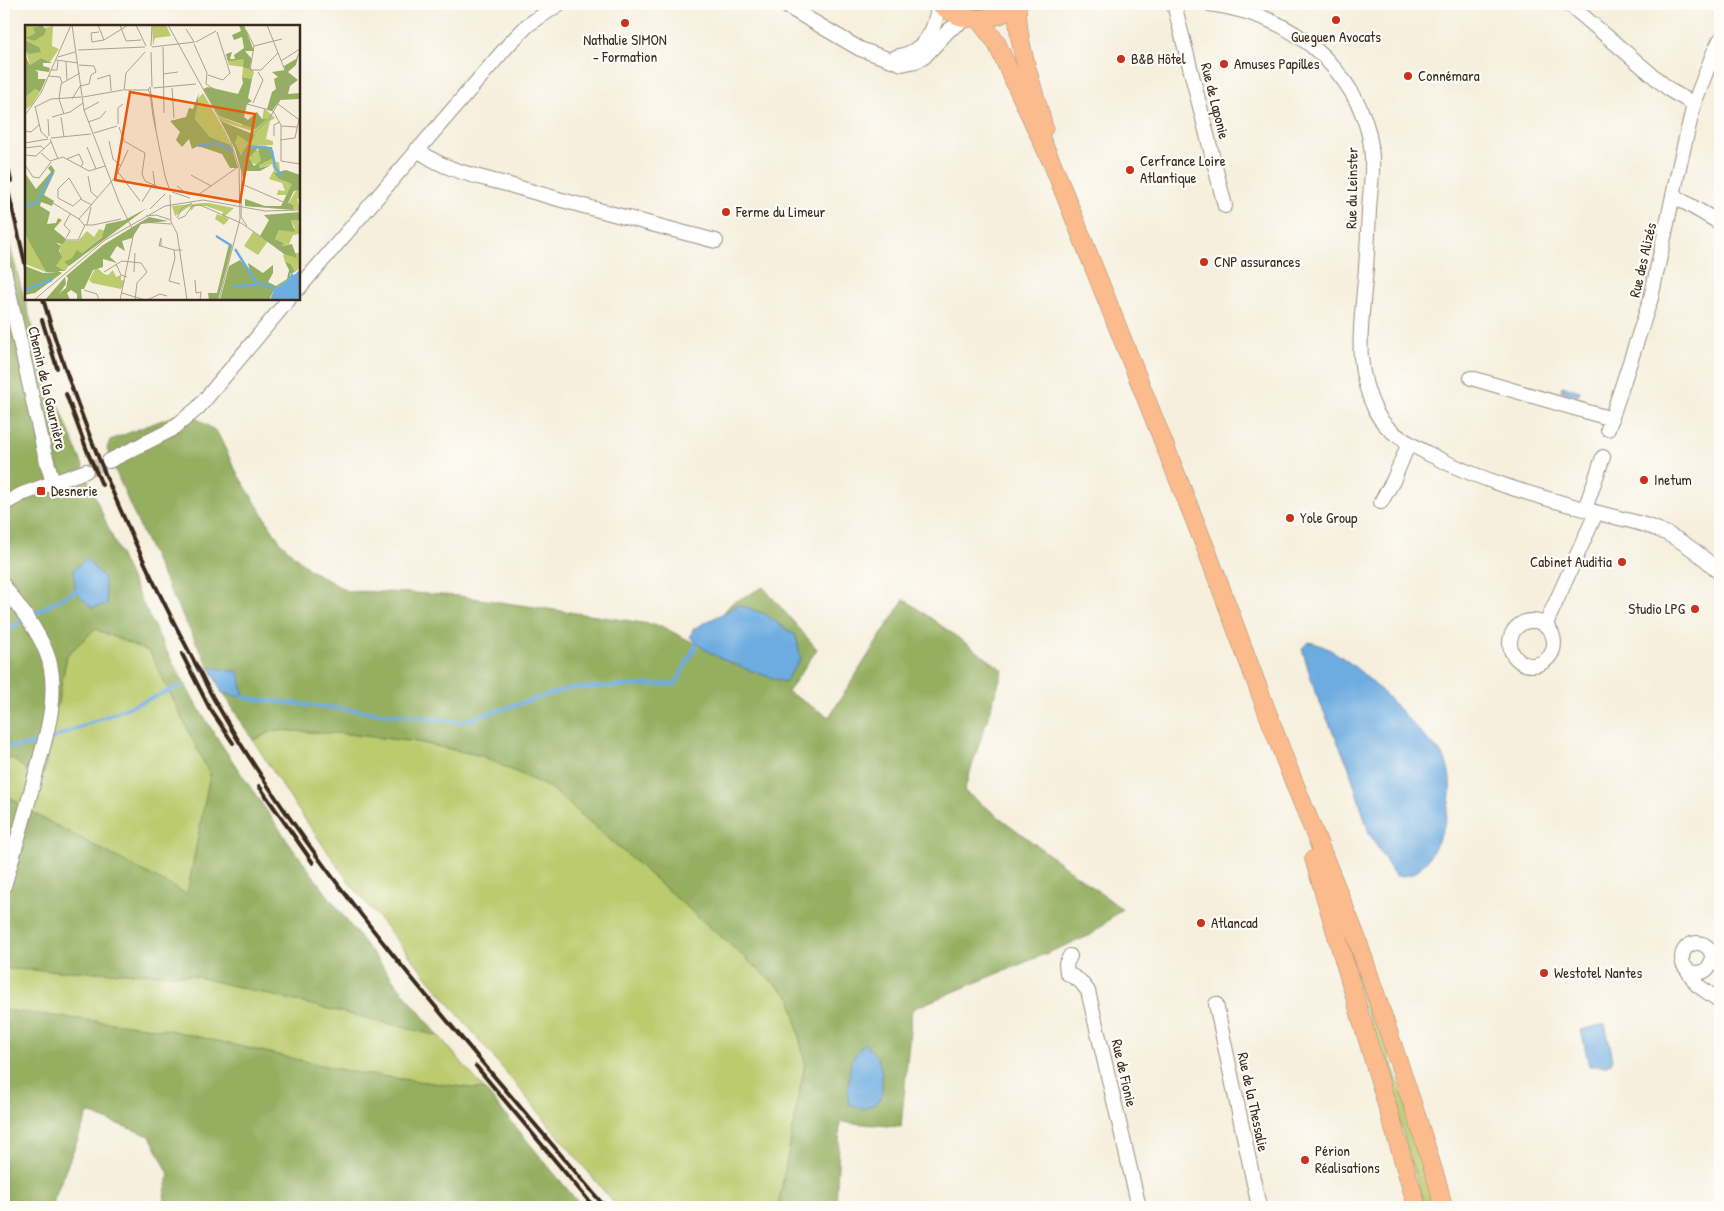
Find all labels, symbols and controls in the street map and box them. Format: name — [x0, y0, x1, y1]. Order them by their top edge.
marker: Gueguen Avocats — [1330, 14, 1342, 26]
marker: Nathalie SIMON - Formation — [619, 17, 631, 29]
inset map — [25, 25, 300, 300]
place label: Gueguen Avocats — [1291, 26, 1381, 47]
place label: Nathalie SIMON - Formation — [583, 29, 667, 67]
place label: B&B Hôtel — [1131, 48, 1186, 69]
marker: B&B Hôtel — [1115, 53, 1127, 65]
place label: Amuses Papilles — [1234, 53, 1320, 74]
marker: Amuses Papilles — [1218, 58, 1230, 70]
street label: Rue de Laponie — [1196, 61, 1235, 141]
place label: Connémara — [1418, 65, 1480, 86]
marker: Connémara — [1402, 70, 1414, 82]
street label: Rue du Leinster — [1340, 147, 1363, 229]
place label: Cerfrance Loire Atlantique — [1140, 150, 1226, 188]
marker: Cerfrance Loire Atlantique — [1124, 164, 1136, 176]
place label: Ferme du Limeur — [735, 201, 825, 222]
marker: Ferme du Limeur — [720, 206, 732, 218]
street label: Rue des Alizés — [1624, 220, 1661, 299]
place label: CNP assurances — [1214, 251, 1301, 272]
marker: CNP assurances — [1198, 256, 1210, 268]
street label: Chemin de la Gournière — [23, 324, 72, 452]
place label: Inetum — [1654, 469, 1692, 490]
marker: Inetum — [1638, 474, 1650, 486]
place label: Desnerie — [51, 480, 98, 501]
marker: Desnerie — [35, 485, 47, 497]
place label: Yole Group — [1300, 507, 1358, 528]
marker: Yole Group — [1284, 512, 1296, 524]
place label: Cabinet Auditia — [1530, 551, 1612, 572]
marker: Cabinet Auditia — [1616, 556, 1628, 568]
place label: Studio LPG — [1628, 598, 1686, 619]
marker: Studio LPG — [1689, 603, 1701, 615]
place label: Atlancad — [1211, 912, 1258, 933]
marker: Atlancad — [1195, 917, 1207, 929]
place label: Westotel Nantes — [1554, 962, 1643, 983]
marker: Westotel Nantes — [1538, 967, 1550, 979]
street label: Rue de Fionie — [1107, 1037, 1142, 1109]
street label: Rue de la Thessalie — [1233, 1050, 1274, 1153]
place label: Périon Réalisations — [1315, 1140, 1380, 1178]
marker: Périon Réalisations — [1299, 1154, 1311, 1166]

